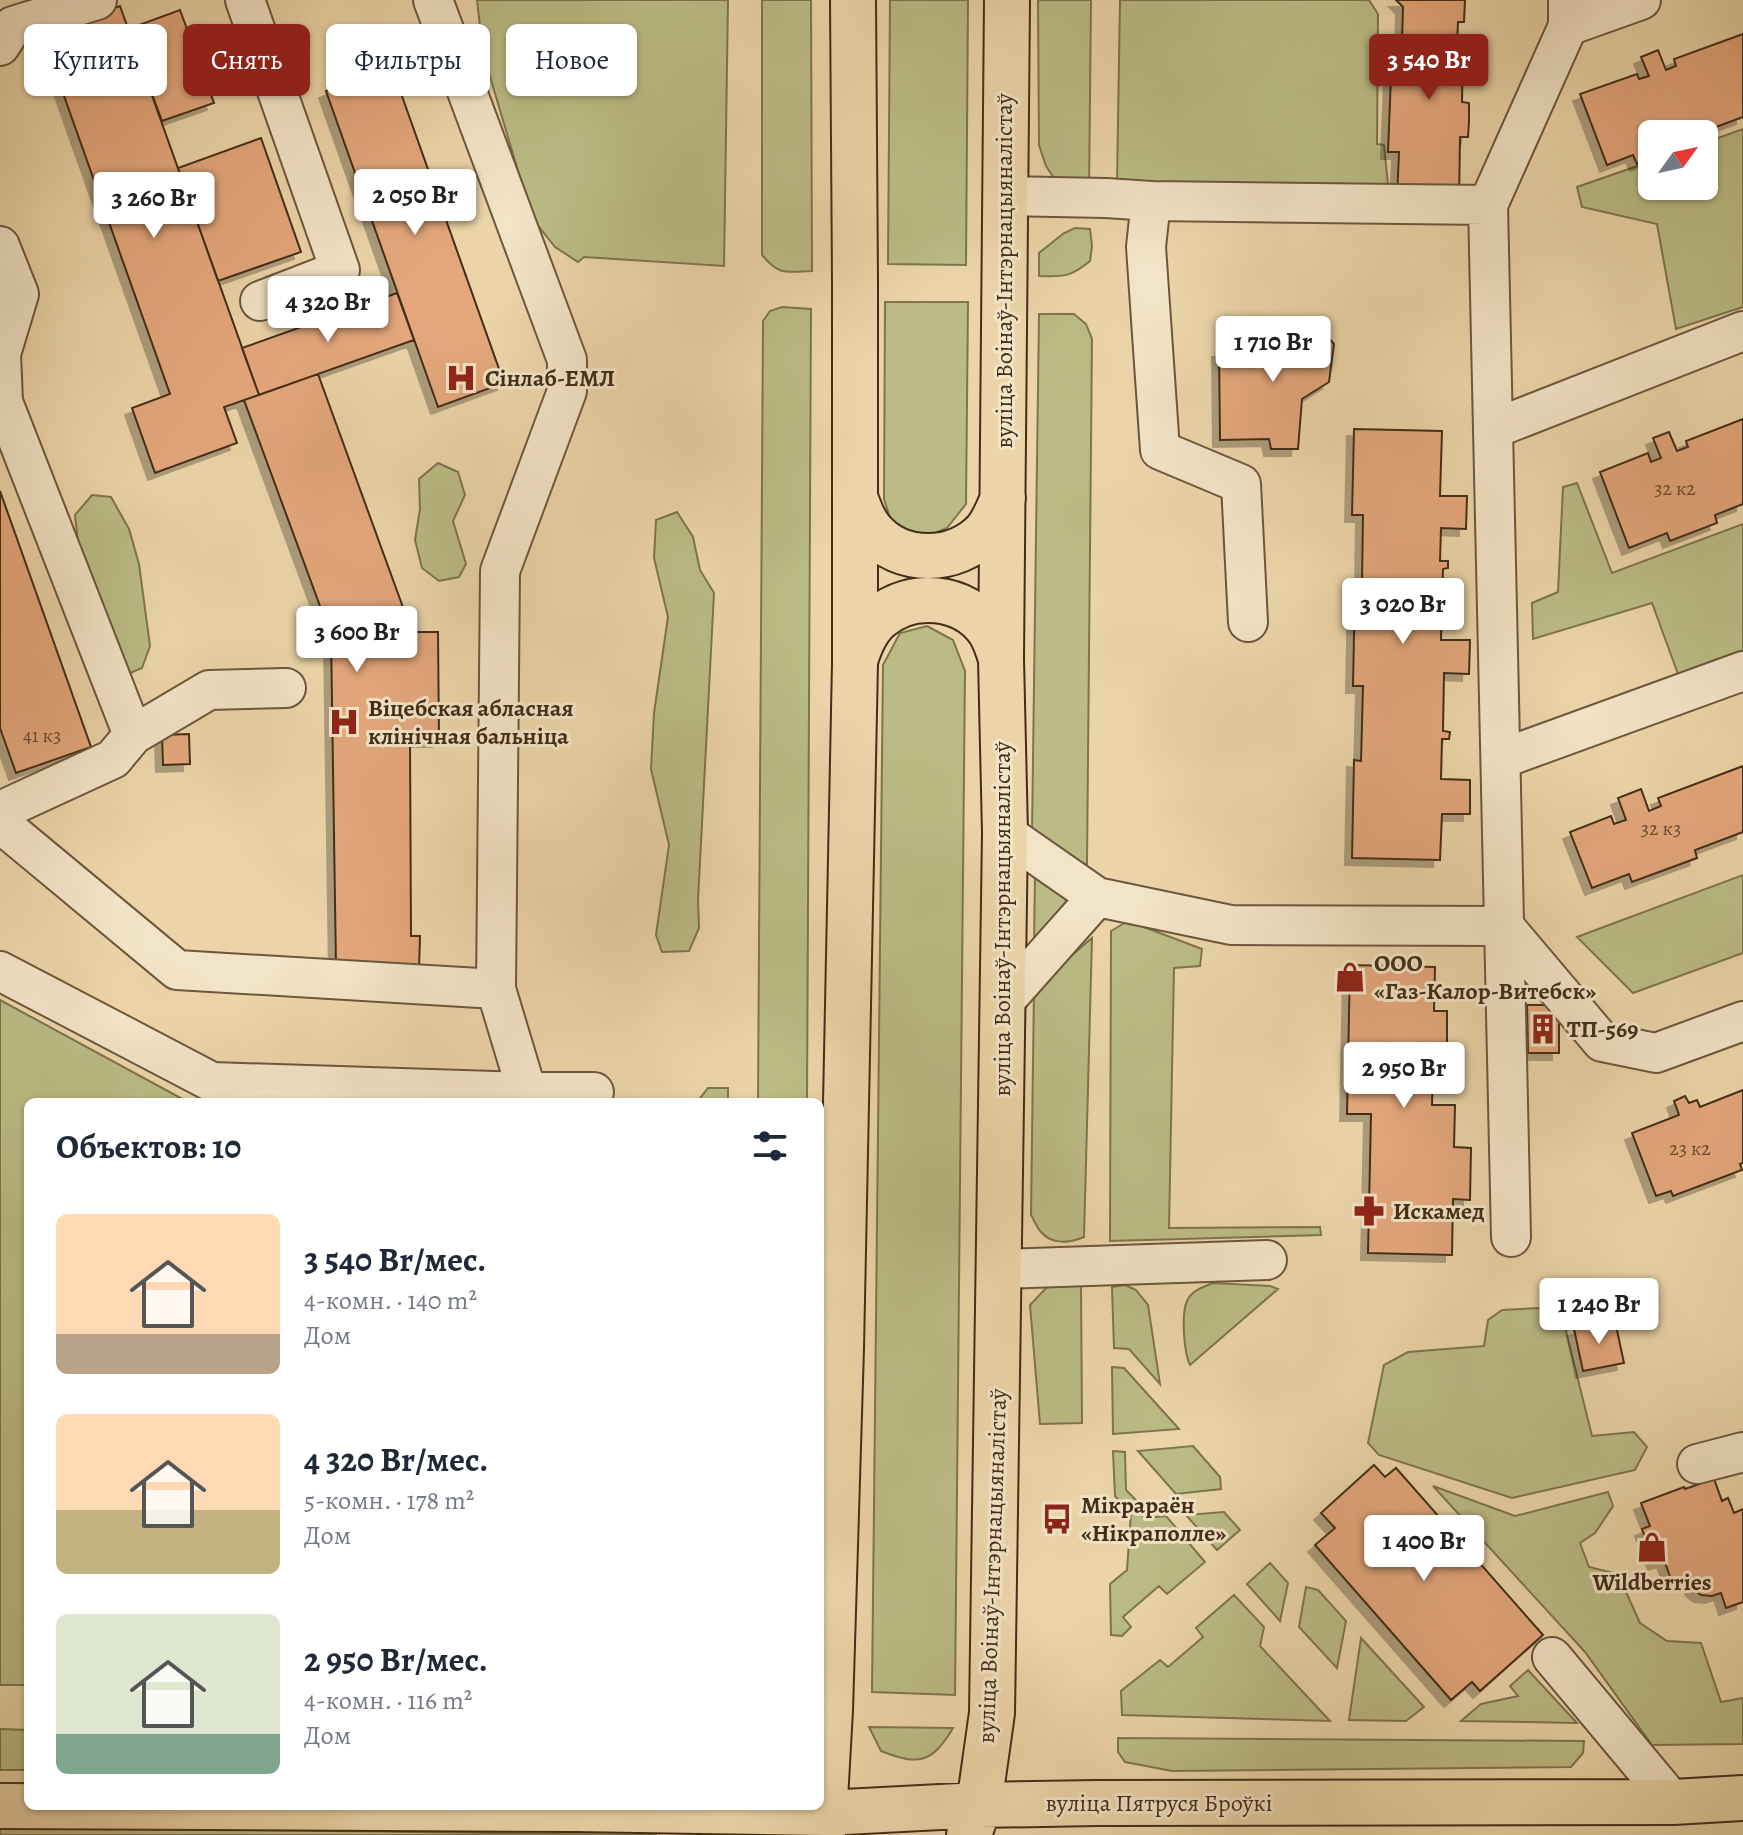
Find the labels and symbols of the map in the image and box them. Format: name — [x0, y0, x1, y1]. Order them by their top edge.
pin: 3 540 Br — [1346, 34, 1512, 102]
street label: вуліца Воінаў-Інтэрнацыяналістаў — [988, 93, 1020, 449]
north arrow — [1638, 120, 1718, 200]
pin: 2 050 Br — [332, 169, 498, 237]
pin: 3 260 Br — [71, 172, 237, 240]
pin: 4 320 Br — [245, 276, 411, 344]
pin: 1 710 Br — [1190, 316, 1356, 384]
hospital icon: Сінлаб-ЕМЛ — [444, 361, 478, 395]
place label: Сінлаб-ЕМЛ — [485, 362, 615, 394]
house number: 32 к2 — [1654, 475, 1696, 502]
pin: 3 020 Br — [1320, 578, 1486, 646]
pin: 3 600 Br — [274, 606, 440, 674]
place label: Віцебская абласная клінічная бальніца — [368, 692, 574, 752]
hospital icon: Віцебская абласная клінічная бальніца — [327, 705, 361, 739]
house number: 41 к3 — [23, 722, 61, 749]
street label: вуліца Воінаў-Інтэрнацыяналістаў — [986, 741, 1018, 1097]
house number: 32 к3 — [1641, 815, 1681, 842]
place label: ООО «Газ-Калор-Витебск» — [1374, 947, 1596, 1007]
shop icon: ООО «Газ-Калор-Витебск» — [1333, 960, 1367, 994]
building icon: ТП-569 — [1526, 1012, 1560, 1046]
place label: ТП-569 — [1567, 1013, 1638, 1045]
pin: 2 950 Br — [1321, 1042, 1487, 1110]
house number: 23 к2 — [1669, 1135, 1711, 1162]
pharmacy icon: Искамед — [1352, 1194, 1386, 1228]
place label: Искамед — [1393, 1195, 1485, 1227]
pin: 1 240 Br — [1516, 1278, 1682, 1346]
street label: вуліца Воінаў-Інтэрнацыяналістаў — [970, 1388, 1014, 1744]
place label: Мікрараён «Нікраполле» — [1081, 1489, 1226, 1549]
bus stop icon: Мікрараён «Нікраполле» — [1040, 1502, 1074, 1536]
pin: 1 400 Br — [1341, 1515, 1507, 1583]
shop icon: Wildberries — [1635, 1530, 1669, 1564]
place label: Wildberries — [1591, 1566, 1712, 1598]
street label: вуліца Пятруся Броўкі — [1045, 1787, 1273, 1819]

